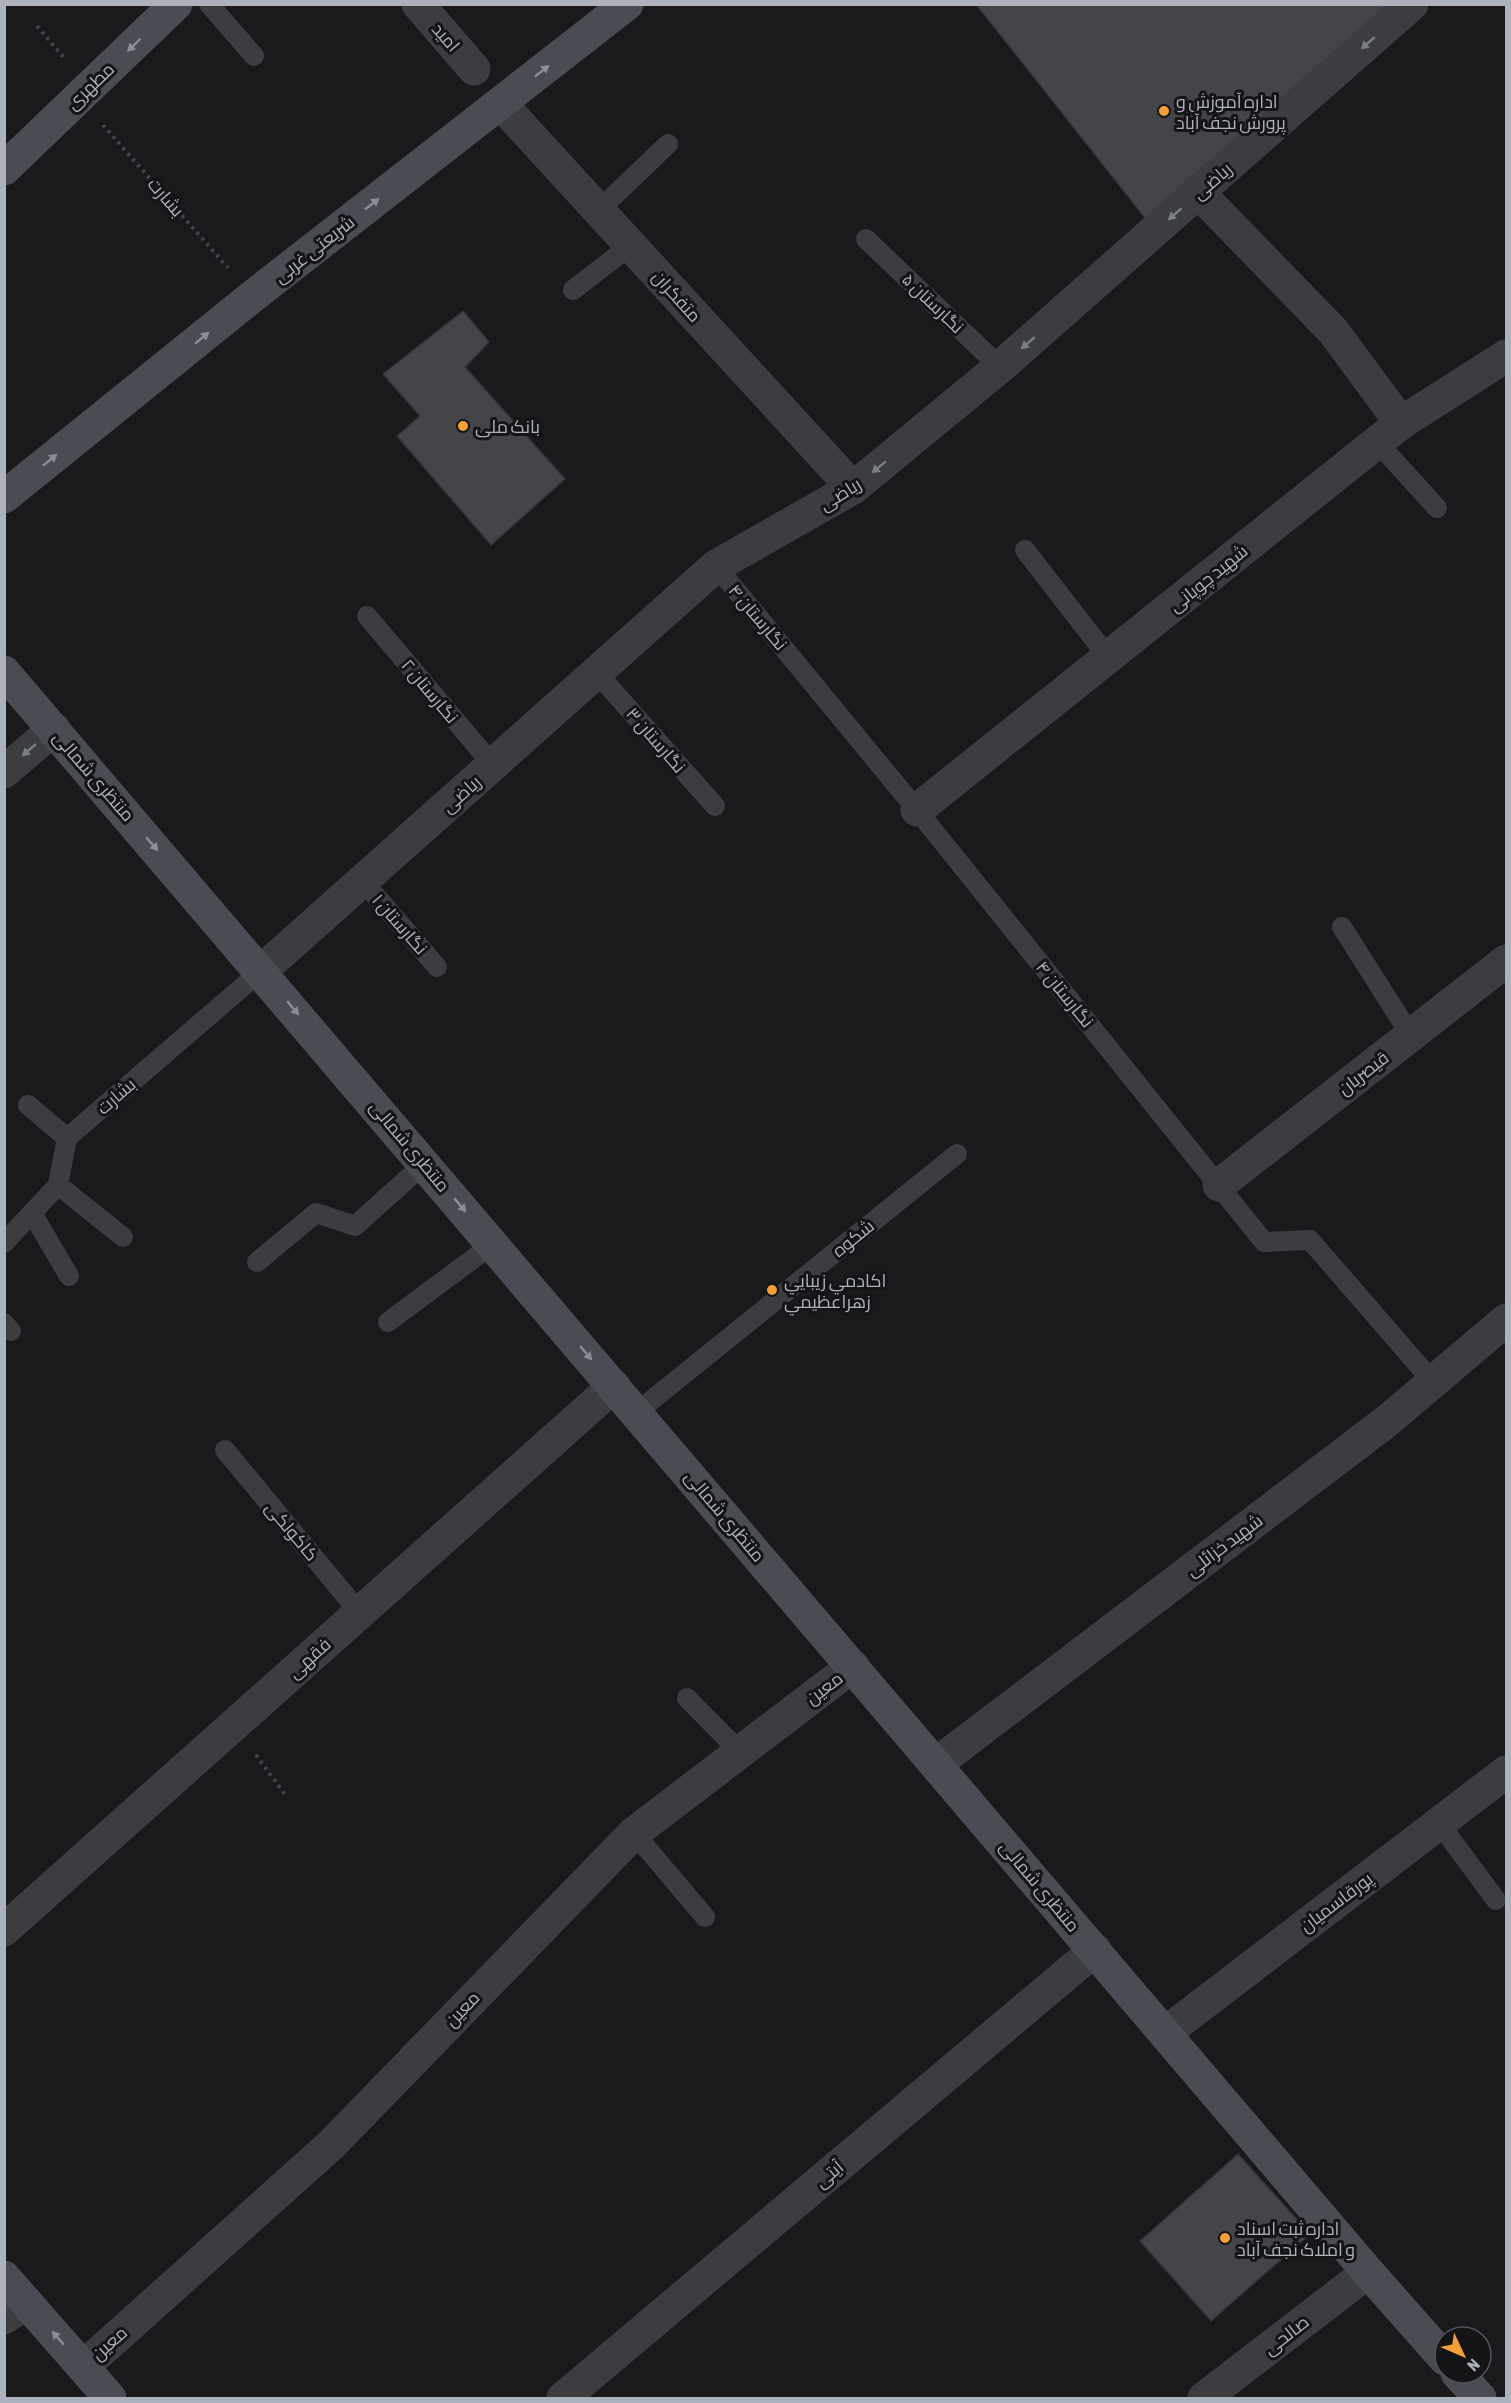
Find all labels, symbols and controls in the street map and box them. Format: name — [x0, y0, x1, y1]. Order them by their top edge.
street label: امید — [428, 18, 464, 56]
one-way arrow — [1361, 36, 1376, 49]
one-way arrow — [126, 38, 141, 52]
street label: مطهری — [62, 58, 119, 115]
one-way arrow — [534, 65, 550, 78]
place label: اداره آموزش و پرورش نجف آباد — [1176, 91, 1286, 135]
marker: اداره آموزش و پرورش نجف آباد — [1157, 104, 1171, 118]
street label: ریاضی — [1188, 158, 1237, 205]
street label: بشارت — [143, 173, 189, 221]
one-way arrow — [364, 199, 379, 211]
one-way arrow — [1168, 207, 1183, 220]
street label: شریعتی غربی — [269, 211, 359, 288]
street label: متفکران — [648, 266, 706, 327]
street label: نگارستان ۵ — [897, 269, 968, 338]
one-way arrow — [194, 331, 210, 344]
one-way arrow — [1021, 336, 1036, 350]
place label: بانک ملی — [475, 416, 540, 438]
marker: بانک ملی — [456, 419, 470, 433]
one-way arrow — [42, 454, 57, 467]
one-way arrow — [871, 461, 886, 473]
street label: ریاضی — [815, 473, 865, 516]
street label: شهید چوپانی — [1164, 540, 1253, 618]
street label: نگارستان ۴ — [724, 580, 792, 655]
street label: نگارستان ۲ — [396, 655, 463, 728]
street label: نگارستان ۳ — [621, 703, 690, 778]
street label: منتظری شمالی — [48, 727, 139, 826]
one-way arrow — [21, 744, 37, 757]
street label: ریاضی — [437, 771, 486, 818]
one-way arrow — [146, 836, 159, 852]
street label: نگارستان ۱ — [367, 890, 432, 959]
street label: نگارستان ۴ — [1031, 957, 1098, 1032]
one-way arrow — [286, 1000, 299, 1015]
street label: قیصریان — [1333, 1047, 1393, 1100]
street label: بشارت — [92, 1073, 140, 1119]
street label: منتظری شمالی — [365, 1096, 454, 1197]
one-way arrow — [453, 1197, 466, 1212]
street label: شکوه — [828, 1215, 879, 1262]
place label: اكادمي زيبايي زهراعظيمي — [784, 1270, 886, 1316]
marker: اكادمي زيبايي زهراعظيمي — [765, 1283, 779, 1297]
one-way arrow — [580, 1345, 593, 1361]
street label: منتظری شمالی — [680, 1466, 769, 1567]
street label: کاکولکی — [260, 1497, 323, 1566]
street label: شهید خزائلی — [1181, 1509, 1267, 1581]
street label: فقهی — [283, 1633, 335, 1683]
street label: معین — [801, 1667, 847, 1709]
street label: منتظری شمالی — [995, 1836, 1084, 1937]
street label: پورقاسمیان — [1295, 1868, 1378, 1938]
street label: معین — [440, 1987, 484, 2032]
street label: آیتی — [810, 2156, 848, 2193]
place label: اداره ثبت اسناد و املاک نجف آباد — [1237, 2218, 1355, 2261]
marker: اداره ثبت اسناد و املاک نجف آباد — [1218, 2231, 1232, 2245]
street label: صالحی — [1259, 2311, 1313, 2360]
street label: معین — [87, 2322, 132, 2365]
north arrow — [1433, 2325, 1493, 2385]
one-way arrow — [51, 2331, 65, 2346]
text: N — [1464, 2356, 1484, 2375]

